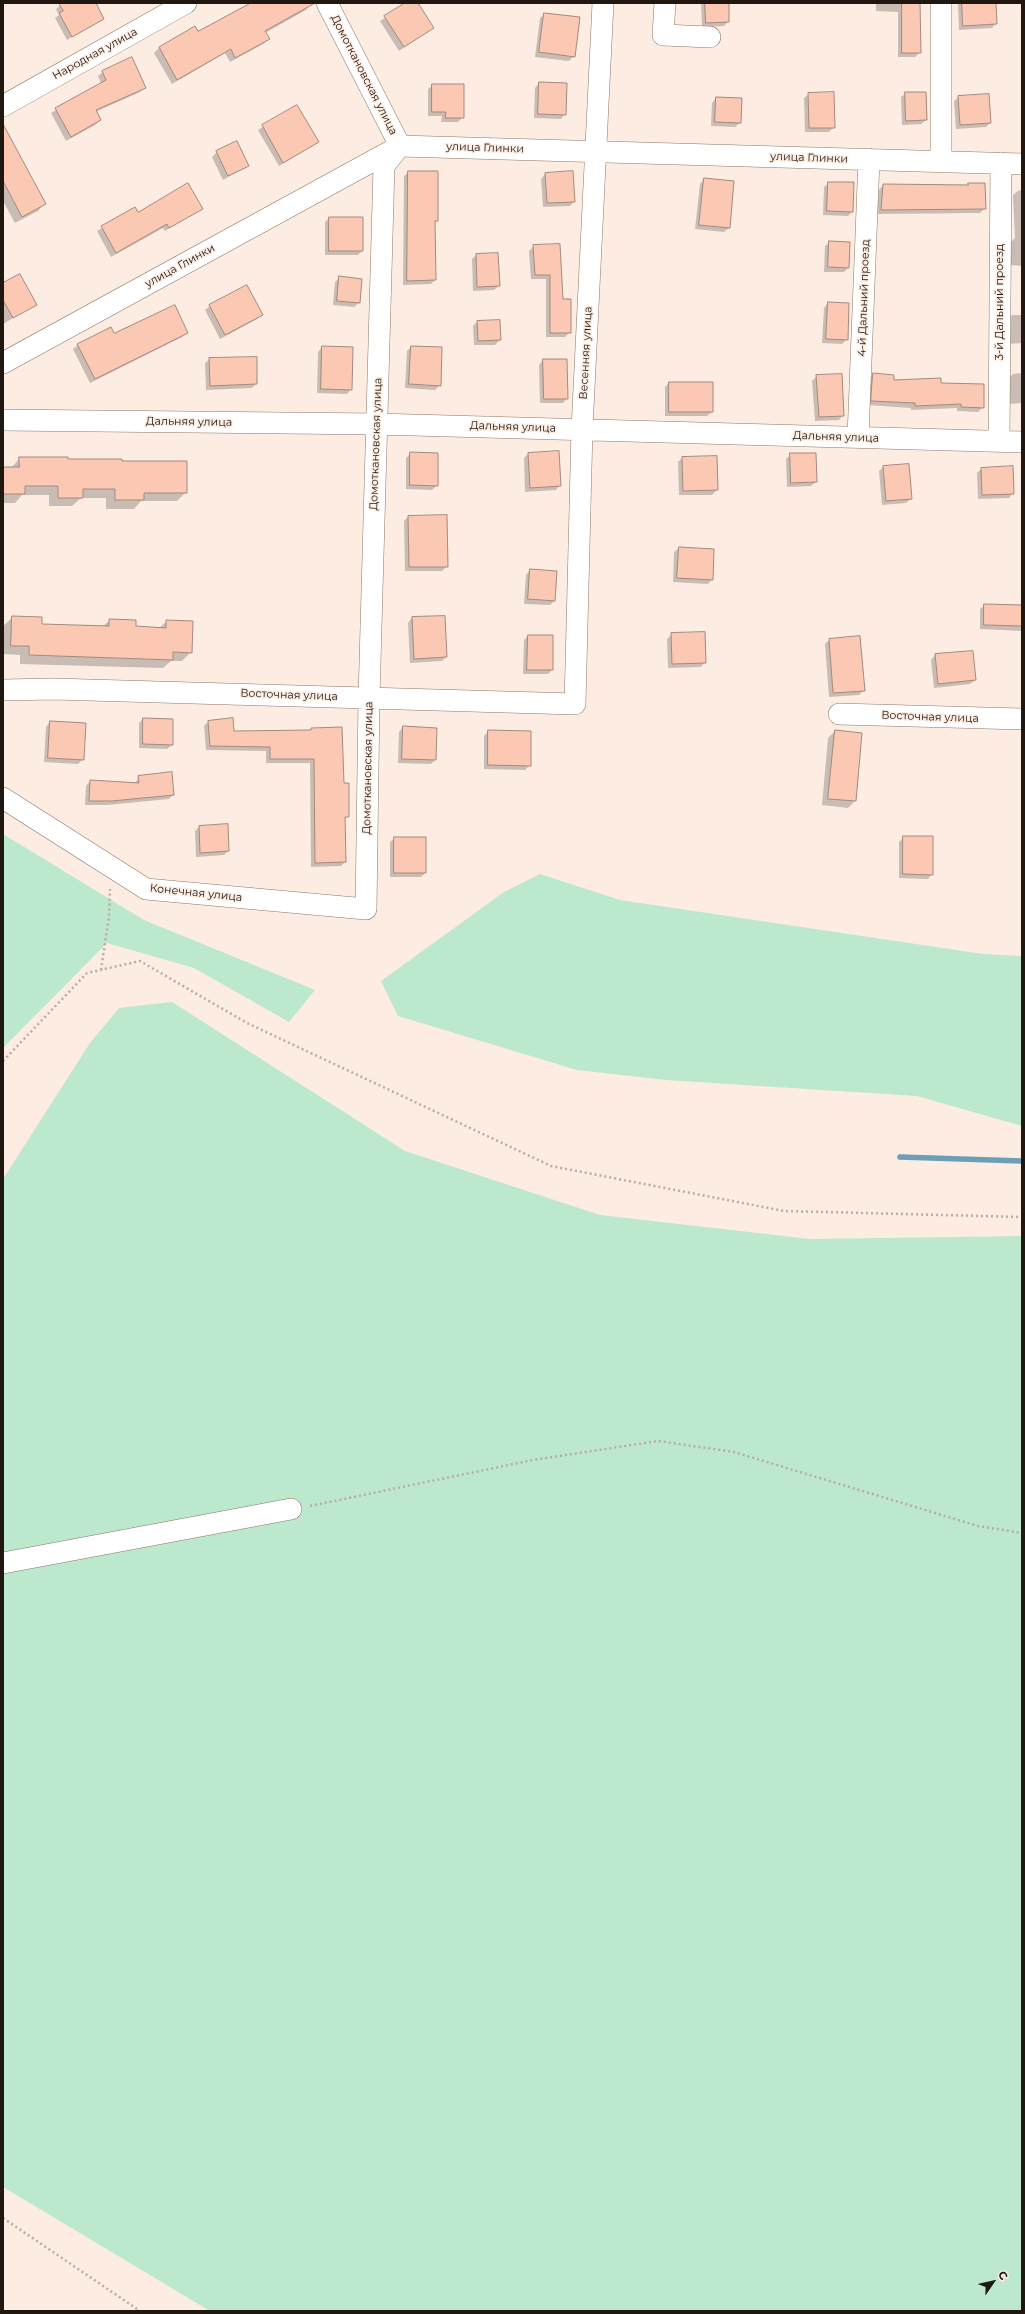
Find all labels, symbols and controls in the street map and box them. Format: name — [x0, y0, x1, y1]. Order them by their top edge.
street label: Домоткановская улица — [328, 13, 400, 137]
street label: Народная улица — [50, 25, 140, 83]
street label: улица Глинки — [446, 140, 524, 156]
street label: улица Глинки — [770, 150, 848, 166]
street label: 4-й Дальний проезд — [855, 239, 873, 357]
street label: улица Глинки — [143, 241, 217, 291]
street label: 3-й Дальний проезд — [993, 244, 1007, 360]
street label: Весенняя улица — [577, 306, 595, 400]
street label: Домоткановская улица — [367, 377, 385, 511]
street label: Дальняя улица — [146, 415, 232, 429]
street label: Дальняя улица — [470, 419, 556, 435]
street label: Дальняя улица — [793, 429, 879, 445]
street label: Восточная улица — [240, 687, 338, 703]
street label: Домоткановская улица — [360, 701, 376, 835]
street label: Восточная улица — [881, 709, 979, 725]
street label: Конечная улица — [149, 882, 243, 904]
north arrow — [973, 2262, 1013, 2302]
text: С — [995, 2268, 1011, 2283]

